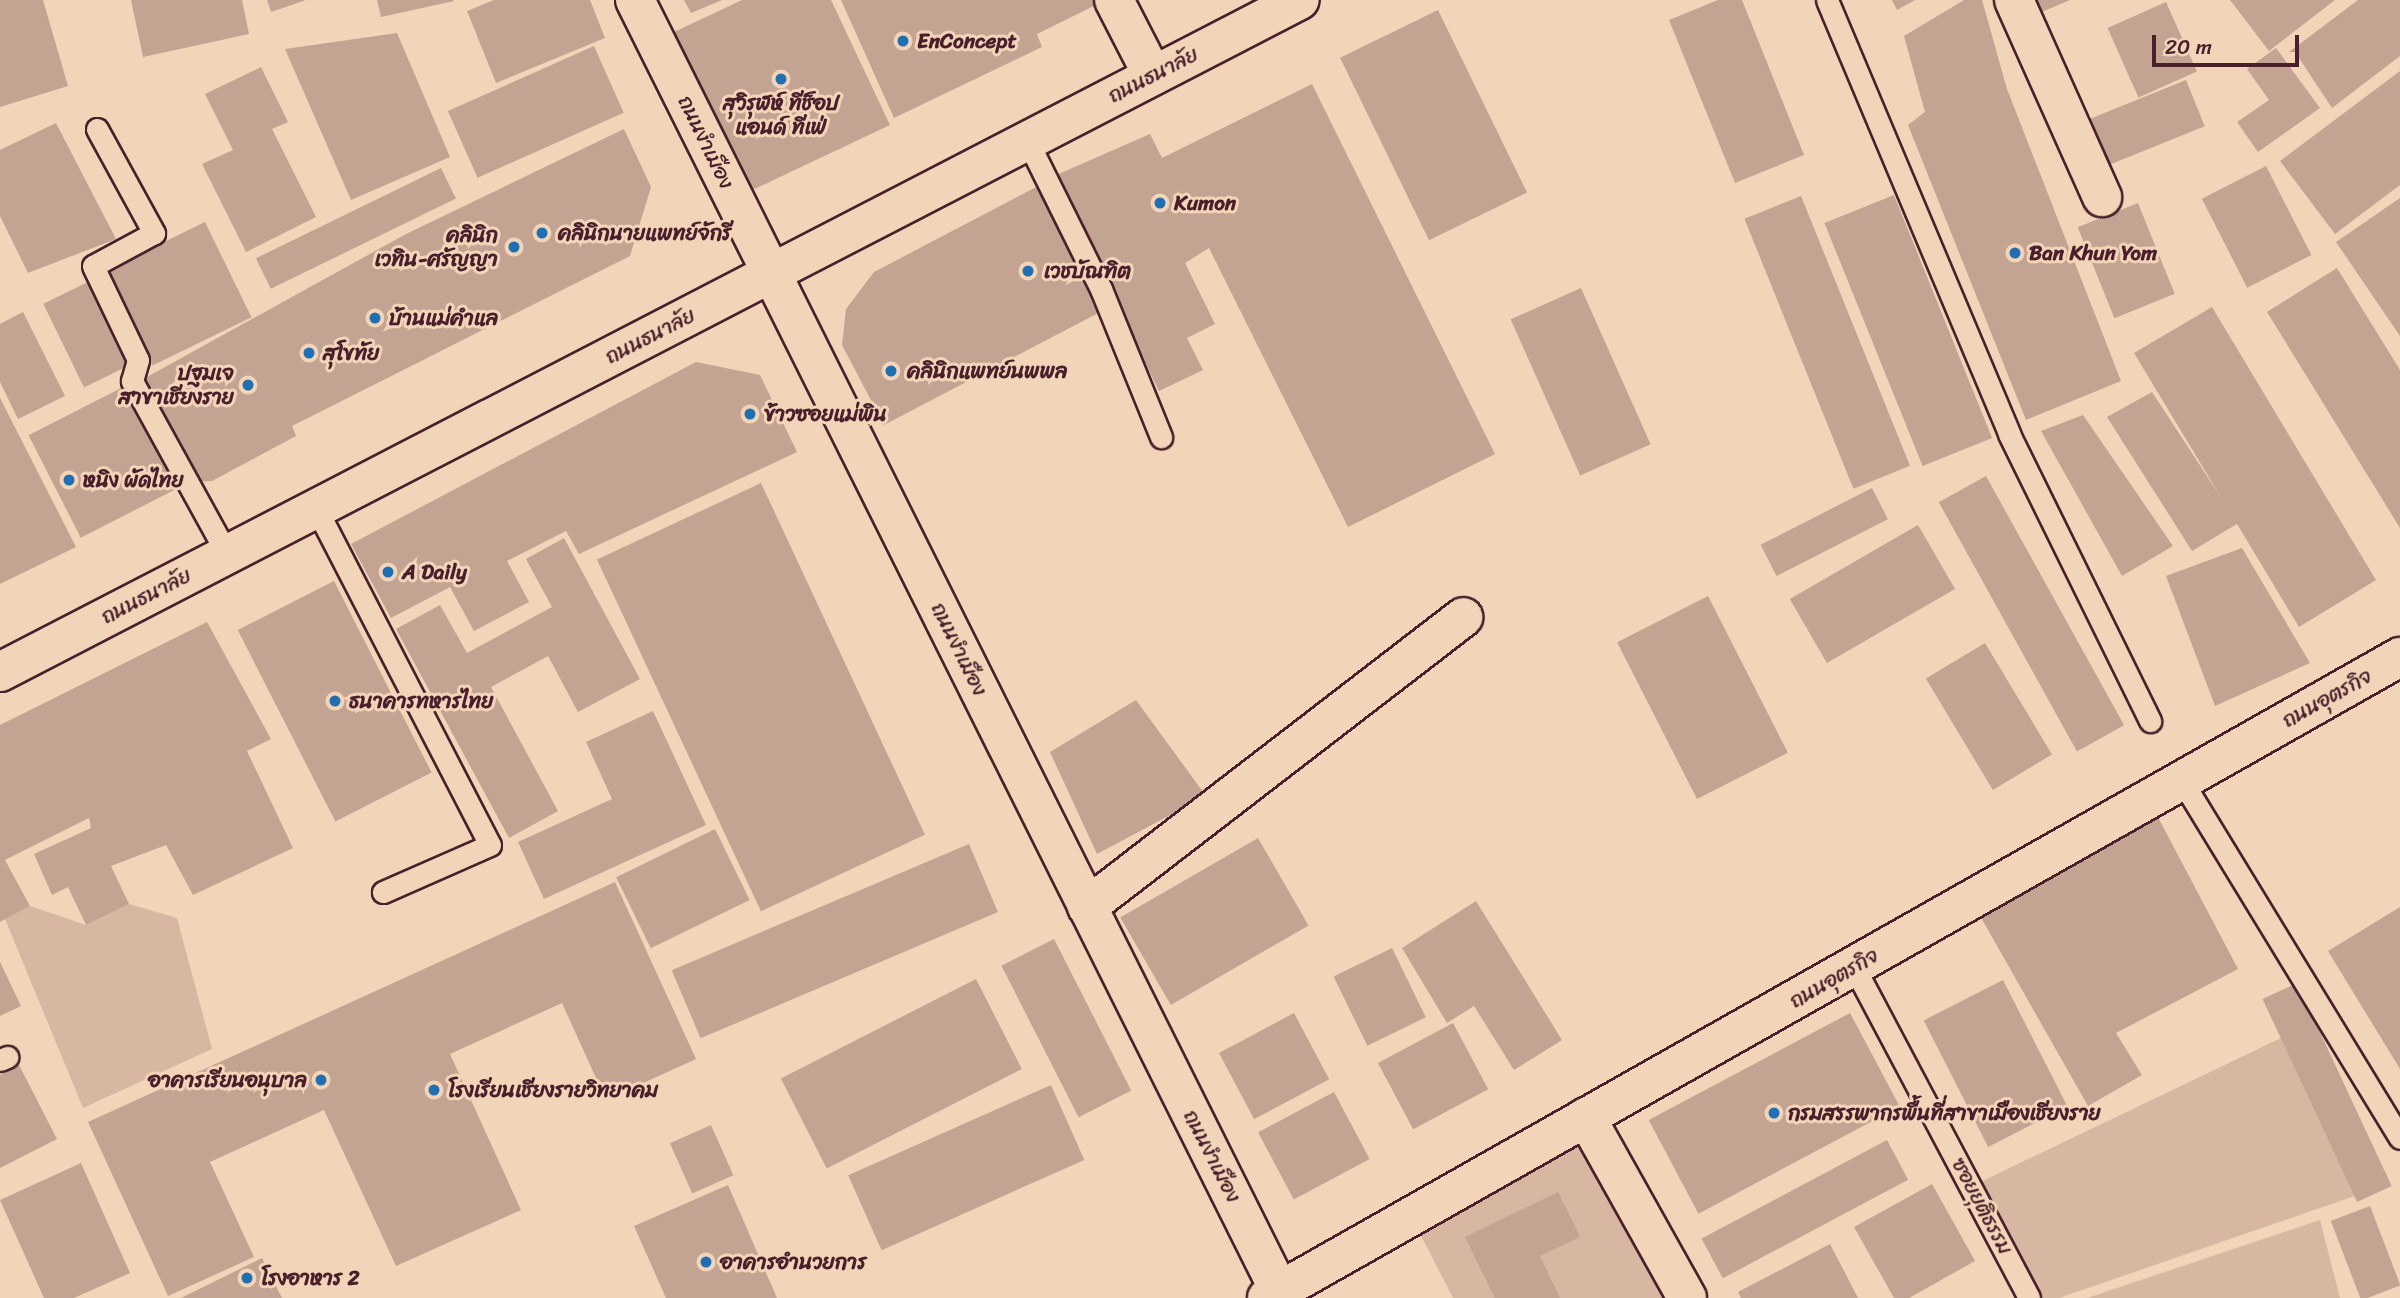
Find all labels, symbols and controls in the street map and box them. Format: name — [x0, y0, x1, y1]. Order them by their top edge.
scale bar — [2155, 21, 2302, 65]
place label: EnConcept — [917, 28, 1017, 54]
text: 20 m — [2165, 28, 2212, 66]
marker: EnConcept — [895, 33, 911, 49]
street label: ถนนธนาลัย — [1104, 42, 1202, 108]
marker: สุวิรุฬห์ ทีช็อป แอนด์ ทีเฟ่ — [773, 71, 789, 87]
place label: สุวิรุฬห์ ทีช็อป แอนด์ ทีเฟ่ — [723, 90, 839, 140]
street label: ถนนงำเมือง — [673, 91, 739, 193]
place label: Kumon — [1174, 190, 1236, 216]
marker: Kumon — [1152, 195, 1168, 211]
place label: คลินิกนายแพทย์จักรี — [558, 220, 731, 246]
place label: คลินิก เวทิน-ศรัญญา — [375, 222, 498, 272]
marker: คลินิกนายแพทย์จักรี — [532, 223, 552, 243]
marker: คลินิก เวทิน-ศรัญญา — [504, 237, 524, 257]
place label: Ban Khun Yom — [2029, 240, 2158, 266]
marker: Ban Khun Yom — [2007, 245, 2023, 261]
place label: เวชบัณฑิต — [1044, 258, 1131, 284]
marker: เวชบัณฑิต — [1018, 261, 1038, 281]
street label: ถนนธนาลัย — [601, 303, 699, 369]
place label: บ้านแม่คำแล — [389, 305, 498, 331]
marker: บ้านแม่คำแล — [367, 310, 383, 326]
place label: สุโขทัย — [323, 340, 379, 366]
marker: สุโขทัย — [301, 345, 317, 361]
place label: คลินิกแพทย์นพพล — [907, 358, 1068, 384]
place label: ปฐมเจ สาขาเชียงราย — [118, 360, 234, 410]
marker: คลินิกแพทย์นพพล — [881, 361, 901, 381]
marker: ปฐมเจ สาขาเชียงราย — [240, 377, 256, 393]
place label: ข้าวซอยแม่พิน — [764, 401, 887, 427]
marker: ข้าวซอยแม่พิน — [742, 406, 758, 422]
place label: หนิง ผัดไทย — [83, 467, 184, 493]
marker: หนิง ผัดไทย — [61, 472, 77, 488]
place label: A Daily — [402, 559, 467, 585]
street label: ถนนธนาลัย — [97, 563, 195, 629]
marker: A Daily — [380, 564, 396, 580]
street label: ถนนงำเมือง — [926, 598, 992, 700]
street label: ถนนอุตรกิจ — [2278, 663, 2376, 733]
place label: ธนาคารทหารไทย — [349, 688, 493, 714]
marker: ธนาคารทหารไทย — [327, 693, 343, 709]
street label: ถนนอุตรกิจ — [1785, 942, 1883, 1014]
place label: อาคารเรียนอนุบาล — [148, 1067, 307, 1093]
marker: อาคารเรียนอนุบาล — [313, 1072, 329, 1088]
place label: โรงเรียนเชียงรายวิทยาคม — [448, 1077, 658, 1103]
marker: โรงเรียนเชียงรายวิทยาคม — [426, 1082, 442, 1098]
place label: กรมสรรพากรพื้นที่สาขาเมืองเชียงราย — [1788, 1100, 2101, 1126]
street label: ถนนงำเมือง — [1178, 1105, 1246, 1207]
marker: กรมสรรพากรพื้นที่สาขาเมืองเชียงราย — [1766, 1105, 1782, 1121]
street label: ซอยยุติธรรม — [1946, 1154, 2018, 1258]
place label: อาคารอำนวยการ — [720, 1249, 867, 1275]
marker: อาคารอำนวยการ — [698, 1254, 714, 1270]
place label: โรงอาหาร 2 — [261, 1265, 360, 1291]
marker: โรงอาหาร 2 — [239, 1270, 255, 1286]

